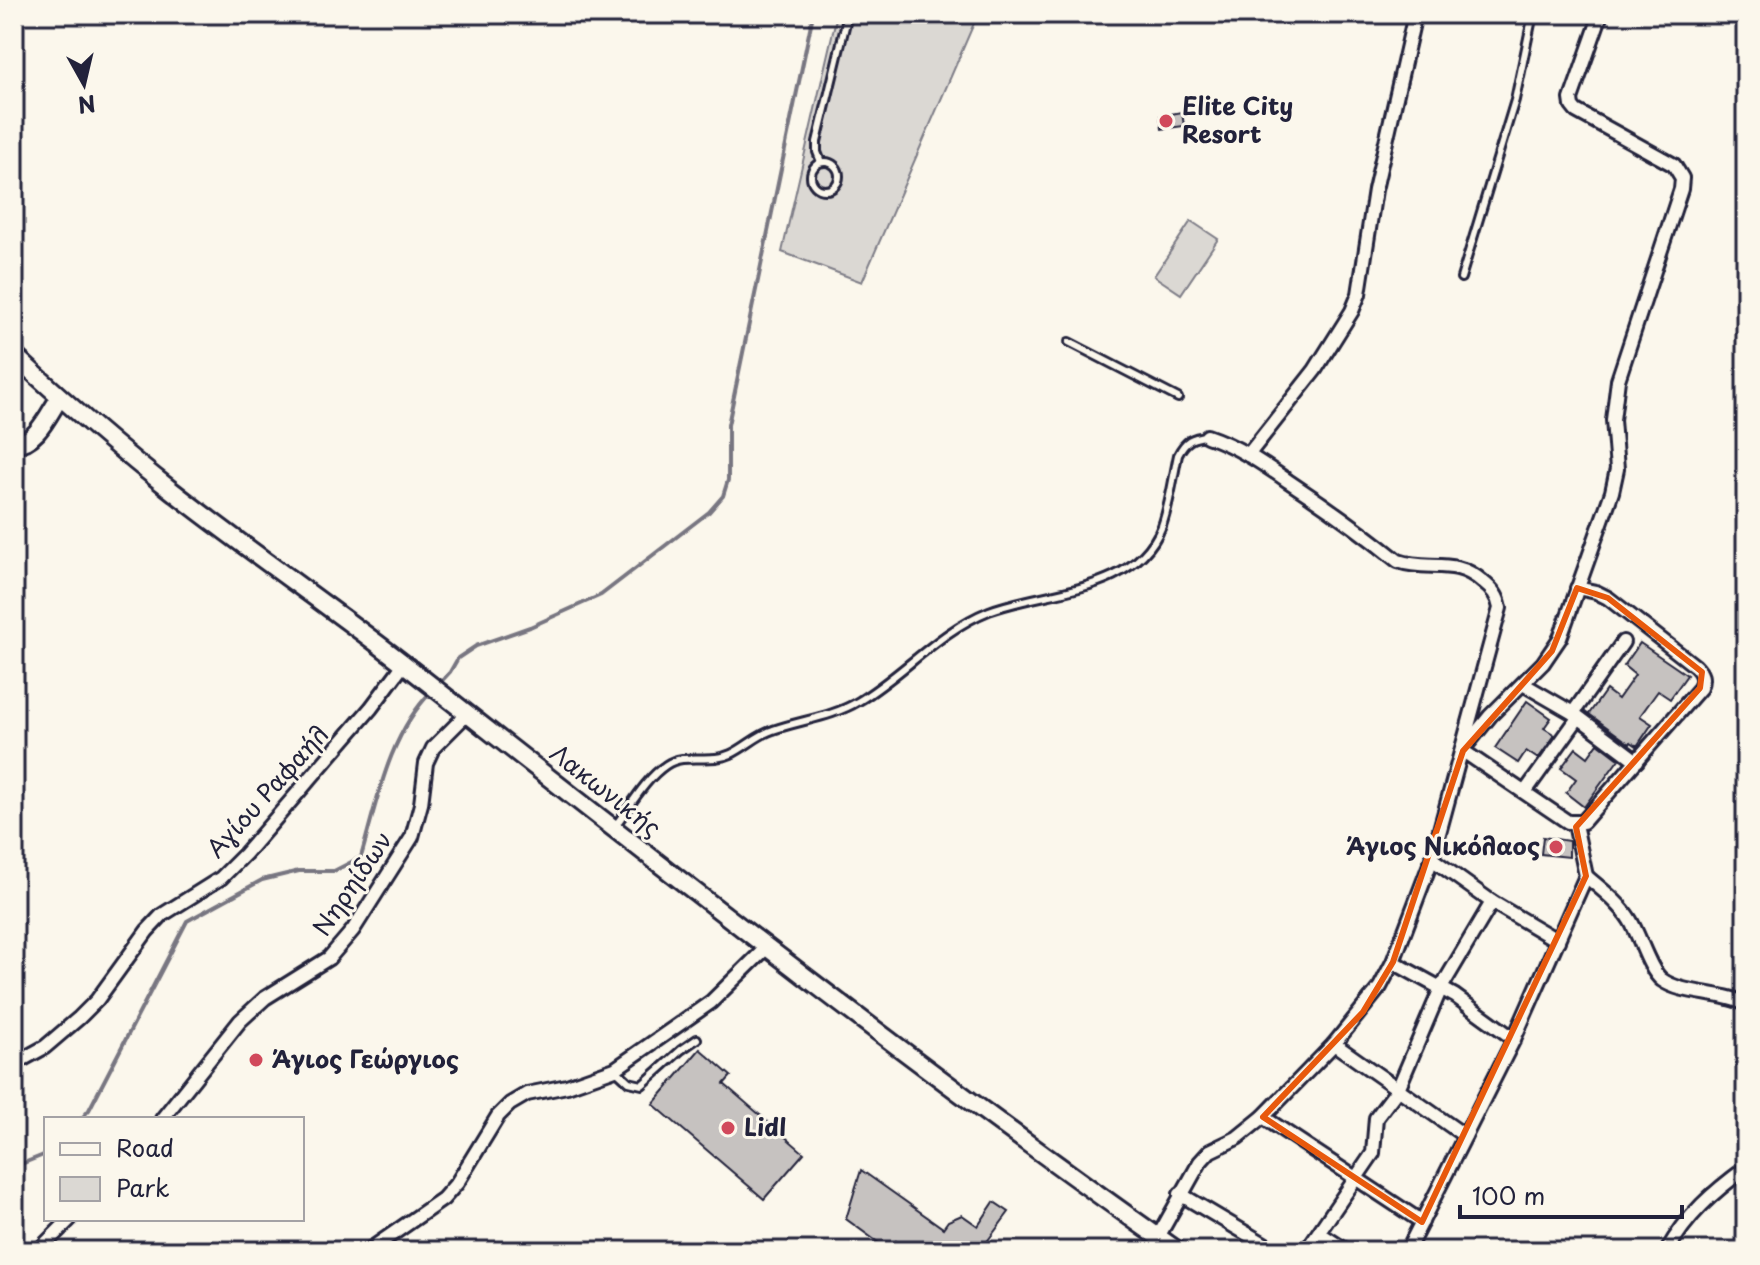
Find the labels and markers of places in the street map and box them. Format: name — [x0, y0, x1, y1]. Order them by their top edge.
place label: Elite City Resort — [1182, 87, 1293, 151]
marker: Elite City Resort — [1157, 112, 1175, 130]
place label: Άγιος Νικόλαος — [1346, 827, 1540, 863]
marker: Άγιος Νικόλαος — [1547, 838, 1565, 856]
place label: Άγιος Γεώργιος — [272, 1040, 459, 1076]
marker: Άγιος Γεώργιος — [247, 1051, 265, 1069]
place label: Lidl — [744, 1108, 786, 1144]
marker: Lidl — [719, 1119, 737, 1137]

